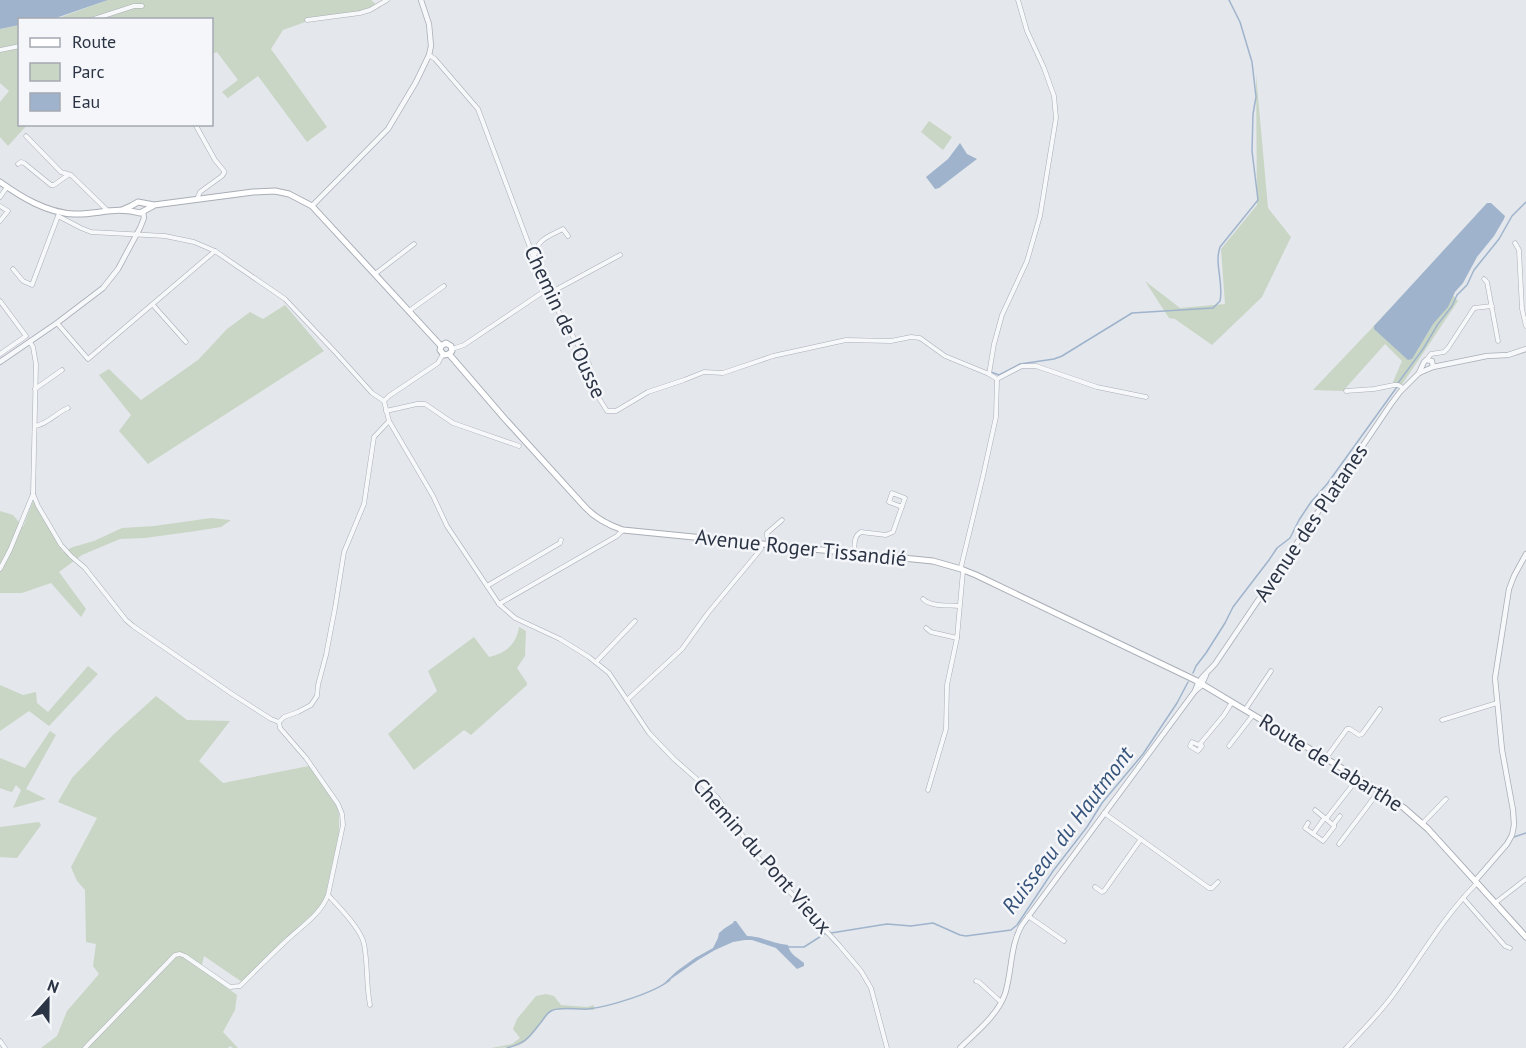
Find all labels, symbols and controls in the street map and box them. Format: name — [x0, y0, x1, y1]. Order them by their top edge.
legend — [18, 18, 213, 126]
text: Route — [72, 30, 116, 53]
text: Parc — [72, 60, 105, 83]
text: Eau — [72, 90, 100, 113]
street label: Chemin de l'Ousse — [518, 241, 613, 402]
street label: Avenue des Platanes — [1248, 439, 1373, 607]
street label: Avenue Roger Tissandié — [694, 523, 908, 572]
street label: Route de Labarthe — [1254, 708, 1408, 818]
water label: Ruisseau du Hautmont — [995, 740, 1140, 919]
street label: Chemin du Pont Vieux — [687, 772, 838, 940]
north arrow — [18, 970, 78, 1030]
text: N — [45, 975, 62, 997]

